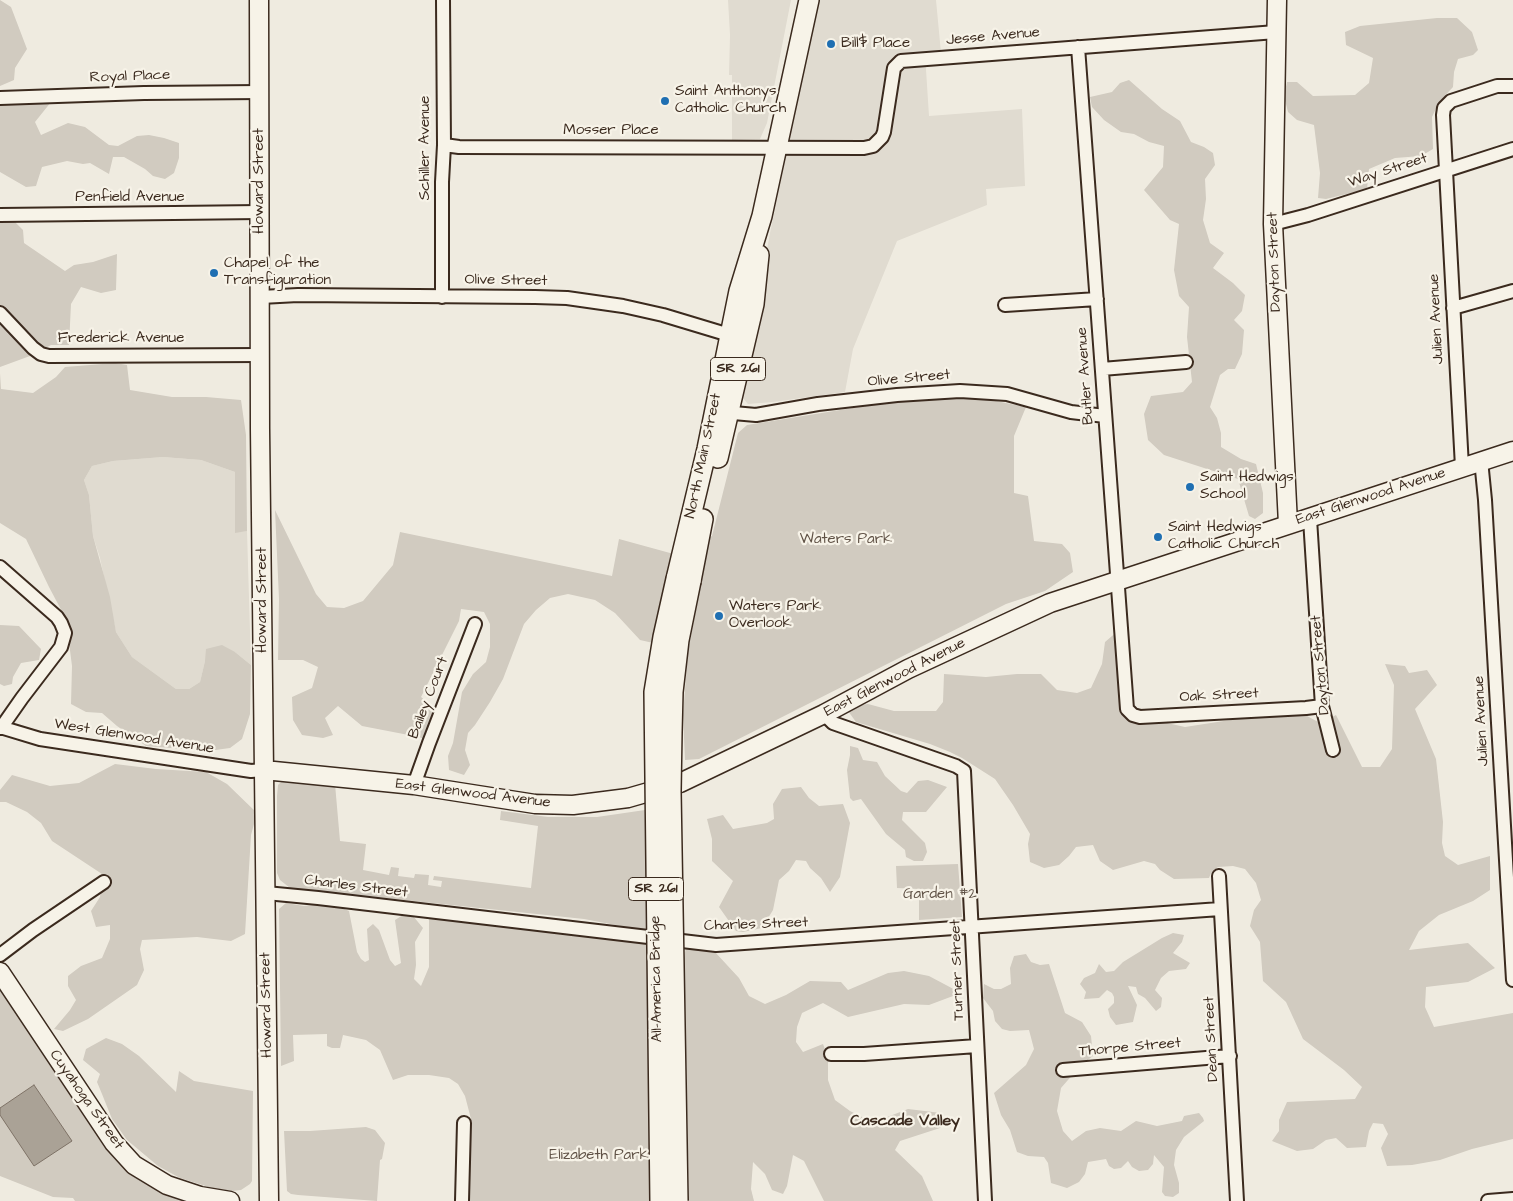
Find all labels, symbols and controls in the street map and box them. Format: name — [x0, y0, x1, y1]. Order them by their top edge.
street label: Jesse Avenue — [945, 24, 1041, 50]
place label: Bill$ Place — [841, 35, 910, 53]
marker: Bill$ Place — [825, 38, 837, 50]
street label: Royal Place — [89, 67, 171, 87]
place label: Saint Anthonys Catholic Church — [675, 83, 786, 118]
marker: Saint Anthonys Catholic Church — [659, 95, 671, 107]
street label: Schiller Avenue — [417, 96, 435, 200]
street label: Mosser Place — [563, 122, 659, 140]
street label: Howard Street — [251, 128, 269, 234]
street label: Way Street — [1346, 150, 1430, 192]
street label: Penfield Avenue — [75, 189, 185, 207]
street label: Dayton Street — [1264, 212, 1286, 312]
place label: Chapel of the Transfiguration — [224, 255, 331, 290]
marker: Chapel of the Transfiguration — [208, 267, 220, 279]
street label: Olive Street — [464, 271, 548, 291]
street label: Julien Avenue — [1426, 273, 1448, 365]
street label: Butler Avenue — [1074, 327, 1098, 425]
street label: Frederick Avenue — [58, 330, 184, 348]
road number: SR 261 — [710, 358, 766, 380]
street label: Olive Street — [867, 366, 951, 392]
street label: North Main Street — [682, 392, 726, 520]
street label: East Glenwood Avenue — [1294, 464, 1448, 530]
place label: Saint Hedwigs School — [1200, 469, 1294, 504]
marker: Saint Hedwigs School — [1184, 481, 1196, 493]
place label: Saint Hedwigs Catholic Church — [1168, 519, 1279, 554]
park label: Waters Park — [800, 531, 892, 549]
marker: Saint Hedwigs Catholic Church — [1152, 531, 1164, 543]
street label: Howard Street — [254, 547, 272, 653]
place label: Waters Park Overlook — [729, 598, 821, 633]
marker: Waters Park Overlook — [713, 610, 725, 622]
street label: Dayton Street — [1308, 614, 1334, 716]
street label: East Glenwood Avenue — [821, 635, 969, 721]
street label: Bailey Court — [405, 654, 453, 742]
street label: Julien Avenue — [1471, 675, 1493, 767]
street label: Oak Street — [1179, 685, 1259, 707]
street label: West Glenwood Avenue — [53, 715, 215, 759]
street label: East Glenwood Avenue — [395, 776, 551, 812]
street label: Charles Street — [303, 872, 409, 902]
road number: SR 261 — [628, 878, 684, 901]
park label: Garden #2 — [903, 886, 977, 904]
street label: Charles Street — [704, 914, 808, 936]
street label: All-America Bridge — [647, 915, 667, 1043]
street label: Turner Street — [947, 919, 969, 1021]
street label: Howard Street — [257, 952, 277, 1058]
street label: Dean Street — [1201, 996, 1223, 1082]
street label: Thorpe Street — [1078, 1035, 1182, 1061]
street label: Cuyahoga Street — [45, 1047, 127, 1153]
district label: Cascade Valley — [850, 1112, 960, 1132]
park label: Elizabeth Park — [549, 1147, 649, 1165]

